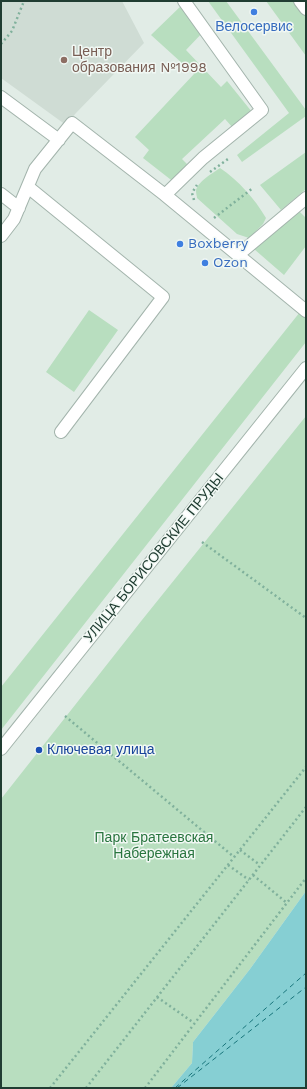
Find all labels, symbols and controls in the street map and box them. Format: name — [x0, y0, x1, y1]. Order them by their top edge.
marker: Велосервис — [249, 7, 259, 17]
place label: Велосервис — [215, 19, 293, 35]
place label: Центр образования №1998 — [72, 44, 207, 76]
marker: Центр образования №1998 — [59, 55, 69, 65]
place label: Boxberry — [188, 236, 248, 252]
marker: Boxberry — [175, 239, 185, 249]
place label: Ozon — [213, 255, 248, 271]
marker: Ozon — [200, 258, 210, 268]
street label: УЛИЦА БОРИСОВСКИЕ ПРУДЫ — [81, 470, 227, 646]
place label: Ключевая улица — [47, 742, 155, 758]
marker: Ключевая улица — [34, 745, 44, 755]
park label: Парк Братеевская Набережная — [95, 830, 213, 862]

